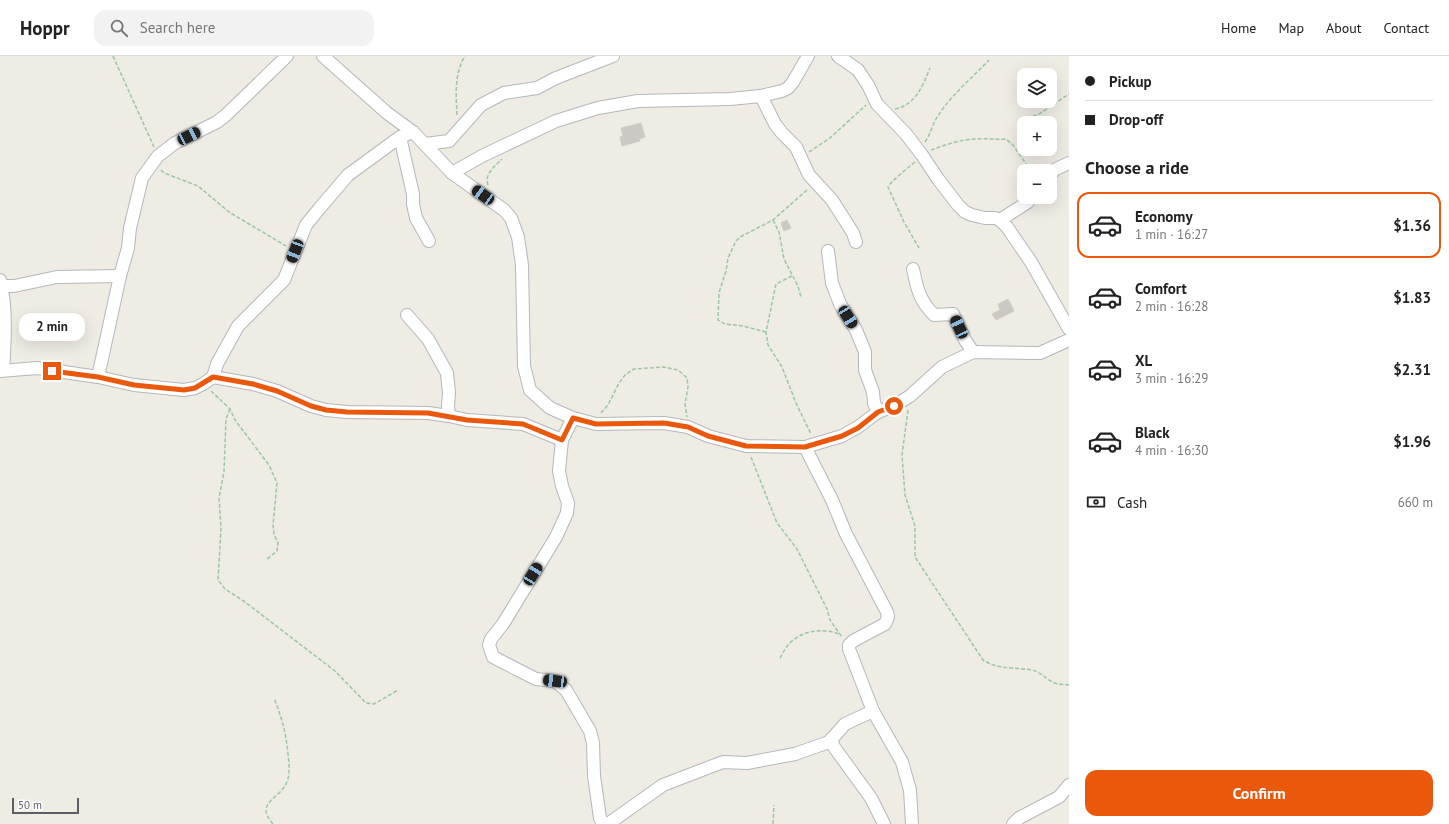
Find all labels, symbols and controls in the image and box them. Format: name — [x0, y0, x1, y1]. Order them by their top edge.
search box — [94, 10, 374, 46]
text: Hoppr — [20, 16, 70, 40]
icon: search — [108, 17, 130, 39]
text: Search here — [140, 18, 215, 37]
text: Home — [1221, 19, 1256, 37]
text: Map — [1278, 19, 1304, 37]
text: About — [1326, 19, 1362, 37]
text: Contact — [1384, 19, 1429, 37]
map controls — [1017, 68, 1057, 204]
button: layers — [1017, 68, 1057, 108]
text: Pickup — [1109, 72, 1152, 91]
text: Drop-off — [1109, 110, 1163, 129]
button: + — [1017, 116, 1057, 156]
car — [176, 125, 202, 147]
text: Choose a ride — [1085, 156, 1189, 179]
button: − — [1017, 164, 1057, 204]
car — [470, 183, 496, 207]
icon: car — [1087, 207, 1123, 243]
text: Economy — [1135, 207, 1193, 226]
text: $1.36 — [1393, 216, 1431, 235]
text: 1 min · 16:27 — [1135, 226, 1208, 243]
car — [285, 238, 305, 264]
icon: car — [1087, 279, 1123, 315]
text: Comfort — [1135, 279, 1187, 298]
text: $1.83 — [1393, 288, 1431, 307]
text: 2 min · 16:28 — [1135, 298, 1208, 315]
car — [837, 304, 859, 330]
callout: 2 min — [19, 313, 85, 341]
car — [948, 314, 970, 340]
text: 2 min — [36, 318, 68, 335]
icon: car — [1087, 351, 1123, 387]
text: XL — [1135, 351, 1152, 370]
text: $2.31 — [1393, 360, 1431, 379]
route end — [43, 362, 61, 380]
text: 3 min · 16:29 — [1135, 370, 1208, 387]
route start — [885, 397, 903, 415]
icon: car — [1087, 423, 1123, 459]
text: Black — [1135, 423, 1170, 442]
text: $1.96 — [1393, 432, 1431, 451]
text: 4 min · 16:30 — [1135, 442, 1208, 459]
icon: cash — [1085, 491, 1107, 513]
text: Cash — [1117, 493, 1147, 512]
text: 660 m — [1398, 494, 1433, 511]
car — [522, 561, 544, 587]
car — [542, 674, 568, 688]
button: Confirm — [1085, 770, 1433, 816]
scale bar — [12, 796, 79, 815]
text: 50 m — [18, 798, 42, 812]

